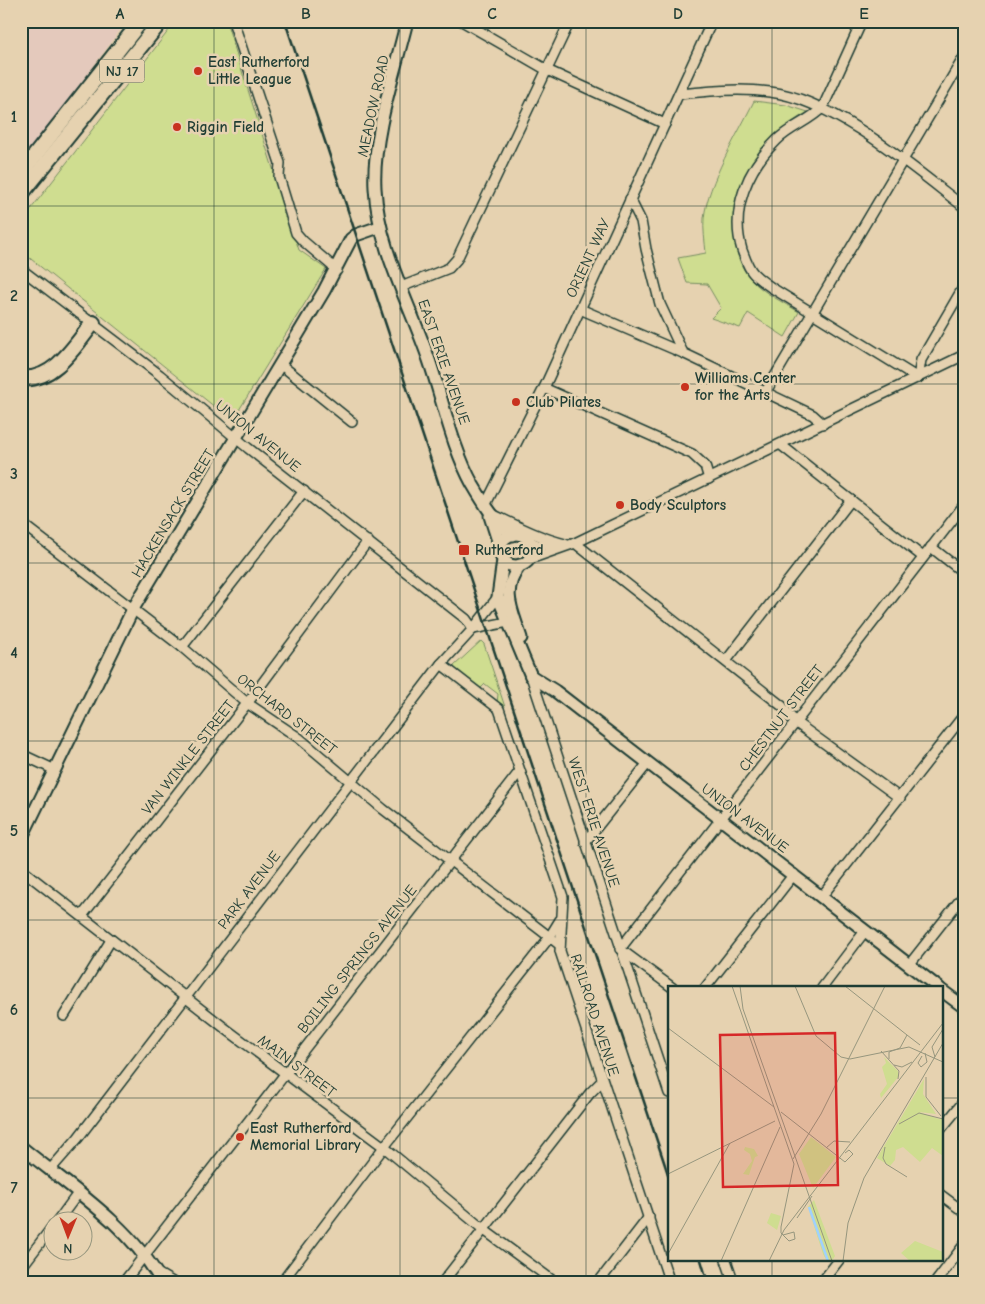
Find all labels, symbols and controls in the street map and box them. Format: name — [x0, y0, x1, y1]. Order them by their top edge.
text: A — [116, 5, 125, 23]
text: B — [301, 5, 311, 23]
text: C — [487, 5, 497, 23]
text: D — [673, 5, 683, 23]
text: E — [859, 5, 869, 23]
place label: East Rutherford Little League — [208, 53, 310, 88]
street label: MEADOW ROAD — [353, 53, 393, 159]
road number: NJ 17 — [100, 59, 144, 82]
marker: East Rutherford Little League — [192, 65, 204, 77]
text: 1 — [11, 108, 17, 126]
place label: Riggin Field — [187, 118, 264, 136]
marker: Riggin Field — [171, 121, 183, 133]
street label: ORIENT WAY — [562, 216, 614, 300]
text: 2 — [10, 287, 18, 305]
street label: EAST ERIE AVENUE — [414, 297, 474, 427]
place label: Williams Center for the Arts — [694, 369, 796, 404]
marker: Williams Center for the Arts — [679, 381, 691, 393]
place label: Club Pilates — [526, 393, 601, 411]
street label: UNION AVENUE — [212, 396, 304, 476]
marker: Club Pilates — [510, 396, 522, 408]
street label: HACKENSACK STREET — [128, 445, 219, 580]
text: 3 — [10, 465, 18, 483]
place label: Body Sculptors — [630, 496, 726, 514]
marker: Body Sculptors — [614, 499, 626, 511]
place label: Rutherford — [475, 541, 543, 559]
marker: Rutherford — [457, 543, 471, 557]
text: 4 — [10, 644, 18, 662]
street label: CHESTNUT STREET — [735, 661, 827, 775]
street label: ORCHARD STREET — [234, 669, 341, 759]
street label: VAN WINKLE STREET — [138, 696, 238, 818]
street label: WEST ERIE AVENUE — [564, 755, 624, 889]
street label: UNION AVENUE — [698, 779, 792, 857]
text: 5 — [10, 822, 18, 840]
street label: PARK AVENUE — [214, 847, 284, 933]
street label: BOILING SPRINGS AVENUE — [294, 881, 420, 1037]
street label: RAILROAD AVENUE — [567, 952, 623, 1078]
inset map — [668, 986, 942, 1262]
text: 6 — [10, 1001, 18, 1019]
street label: MAIN STREET — [254, 1031, 340, 1101]
place label: East Rutherford Memorial Library — [250, 1119, 361, 1154]
marker: East Rutherford Memorial Library — [234, 1131, 246, 1143]
text: 7 — [10, 1179, 18, 1197]
north arrow — [42, 1212, 92, 1262]
text: N — [63, 1240, 72, 1257]

